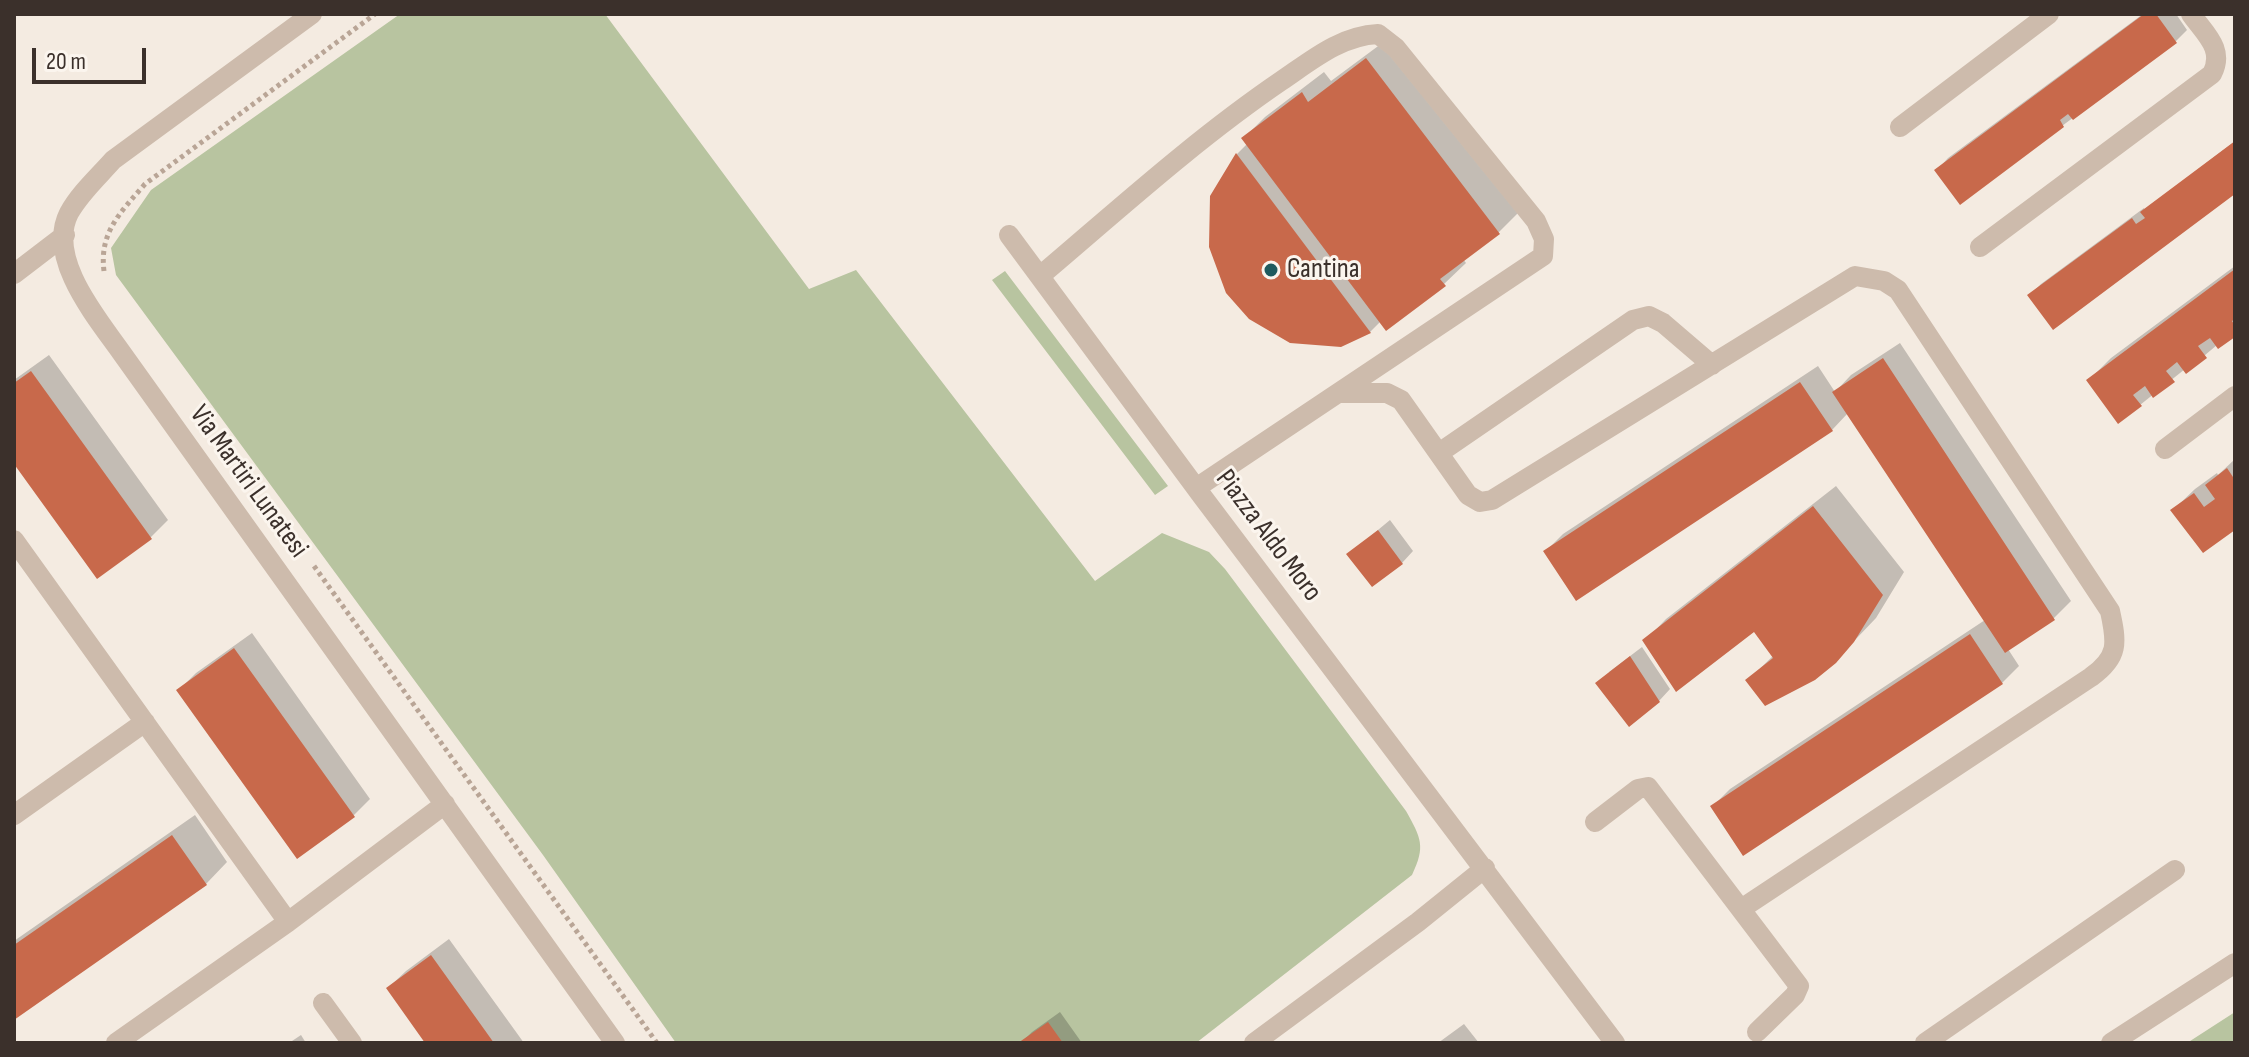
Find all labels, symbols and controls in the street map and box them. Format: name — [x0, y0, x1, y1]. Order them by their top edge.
scale bar — [36, 32, 150, 82]
text: 20 m — [46, 47, 86, 76]
place label: Cantina — [1287, 253, 1360, 287]
marker: Cantina — [1262, 261, 1280, 279]
street label: Via Martiri Lunatesi — [182, 399, 314, 565]
street label: Piazza Aldo Moro — [1208, 464, 1328, 608]

